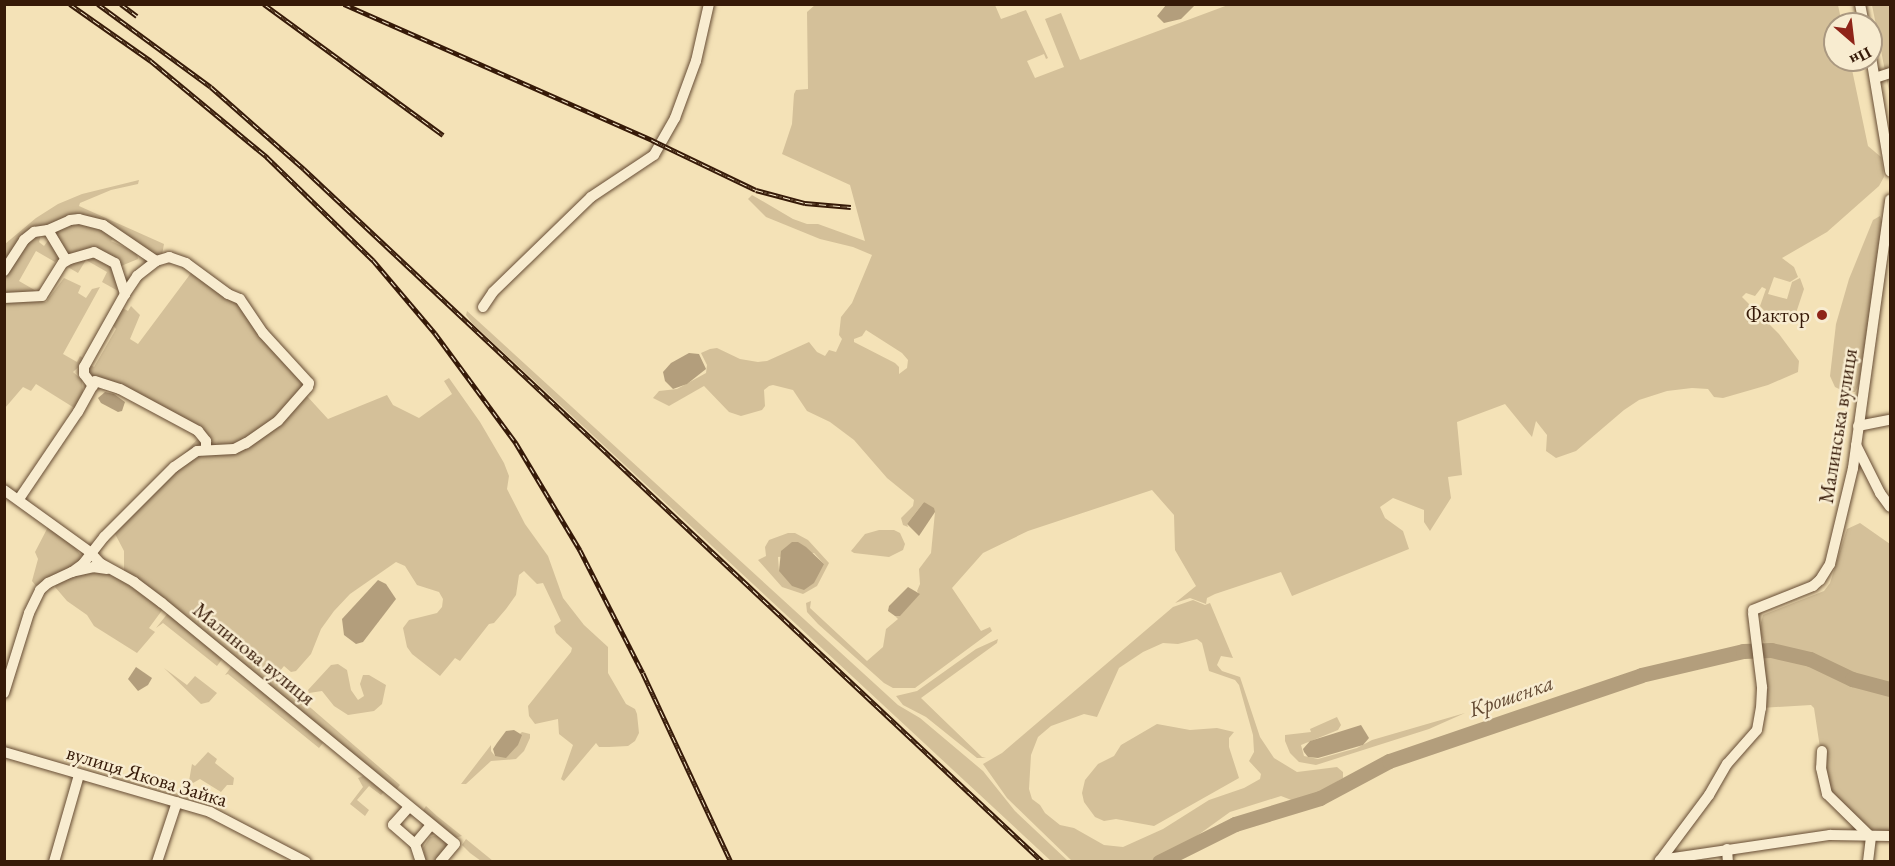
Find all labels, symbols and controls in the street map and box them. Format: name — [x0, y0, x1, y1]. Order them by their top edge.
north arrow — [1823, 12, 1883, 72]
text: Пн — [1846, 42, 1875, 71]
place label: Фактор — [1746, 302, 1810, 328]
marker: Фактор — [1815, 308, 1829, 322]
street label: Малинська вулиця — [1813, 347, 1863, 505]
street label: Малинова вулиця — [188, 597, 320, 711]
water label: Крошенка — [1465, 669, 1557, 723]
street label: вулиця Якова Зайка — [64, 740, 230, 812]

